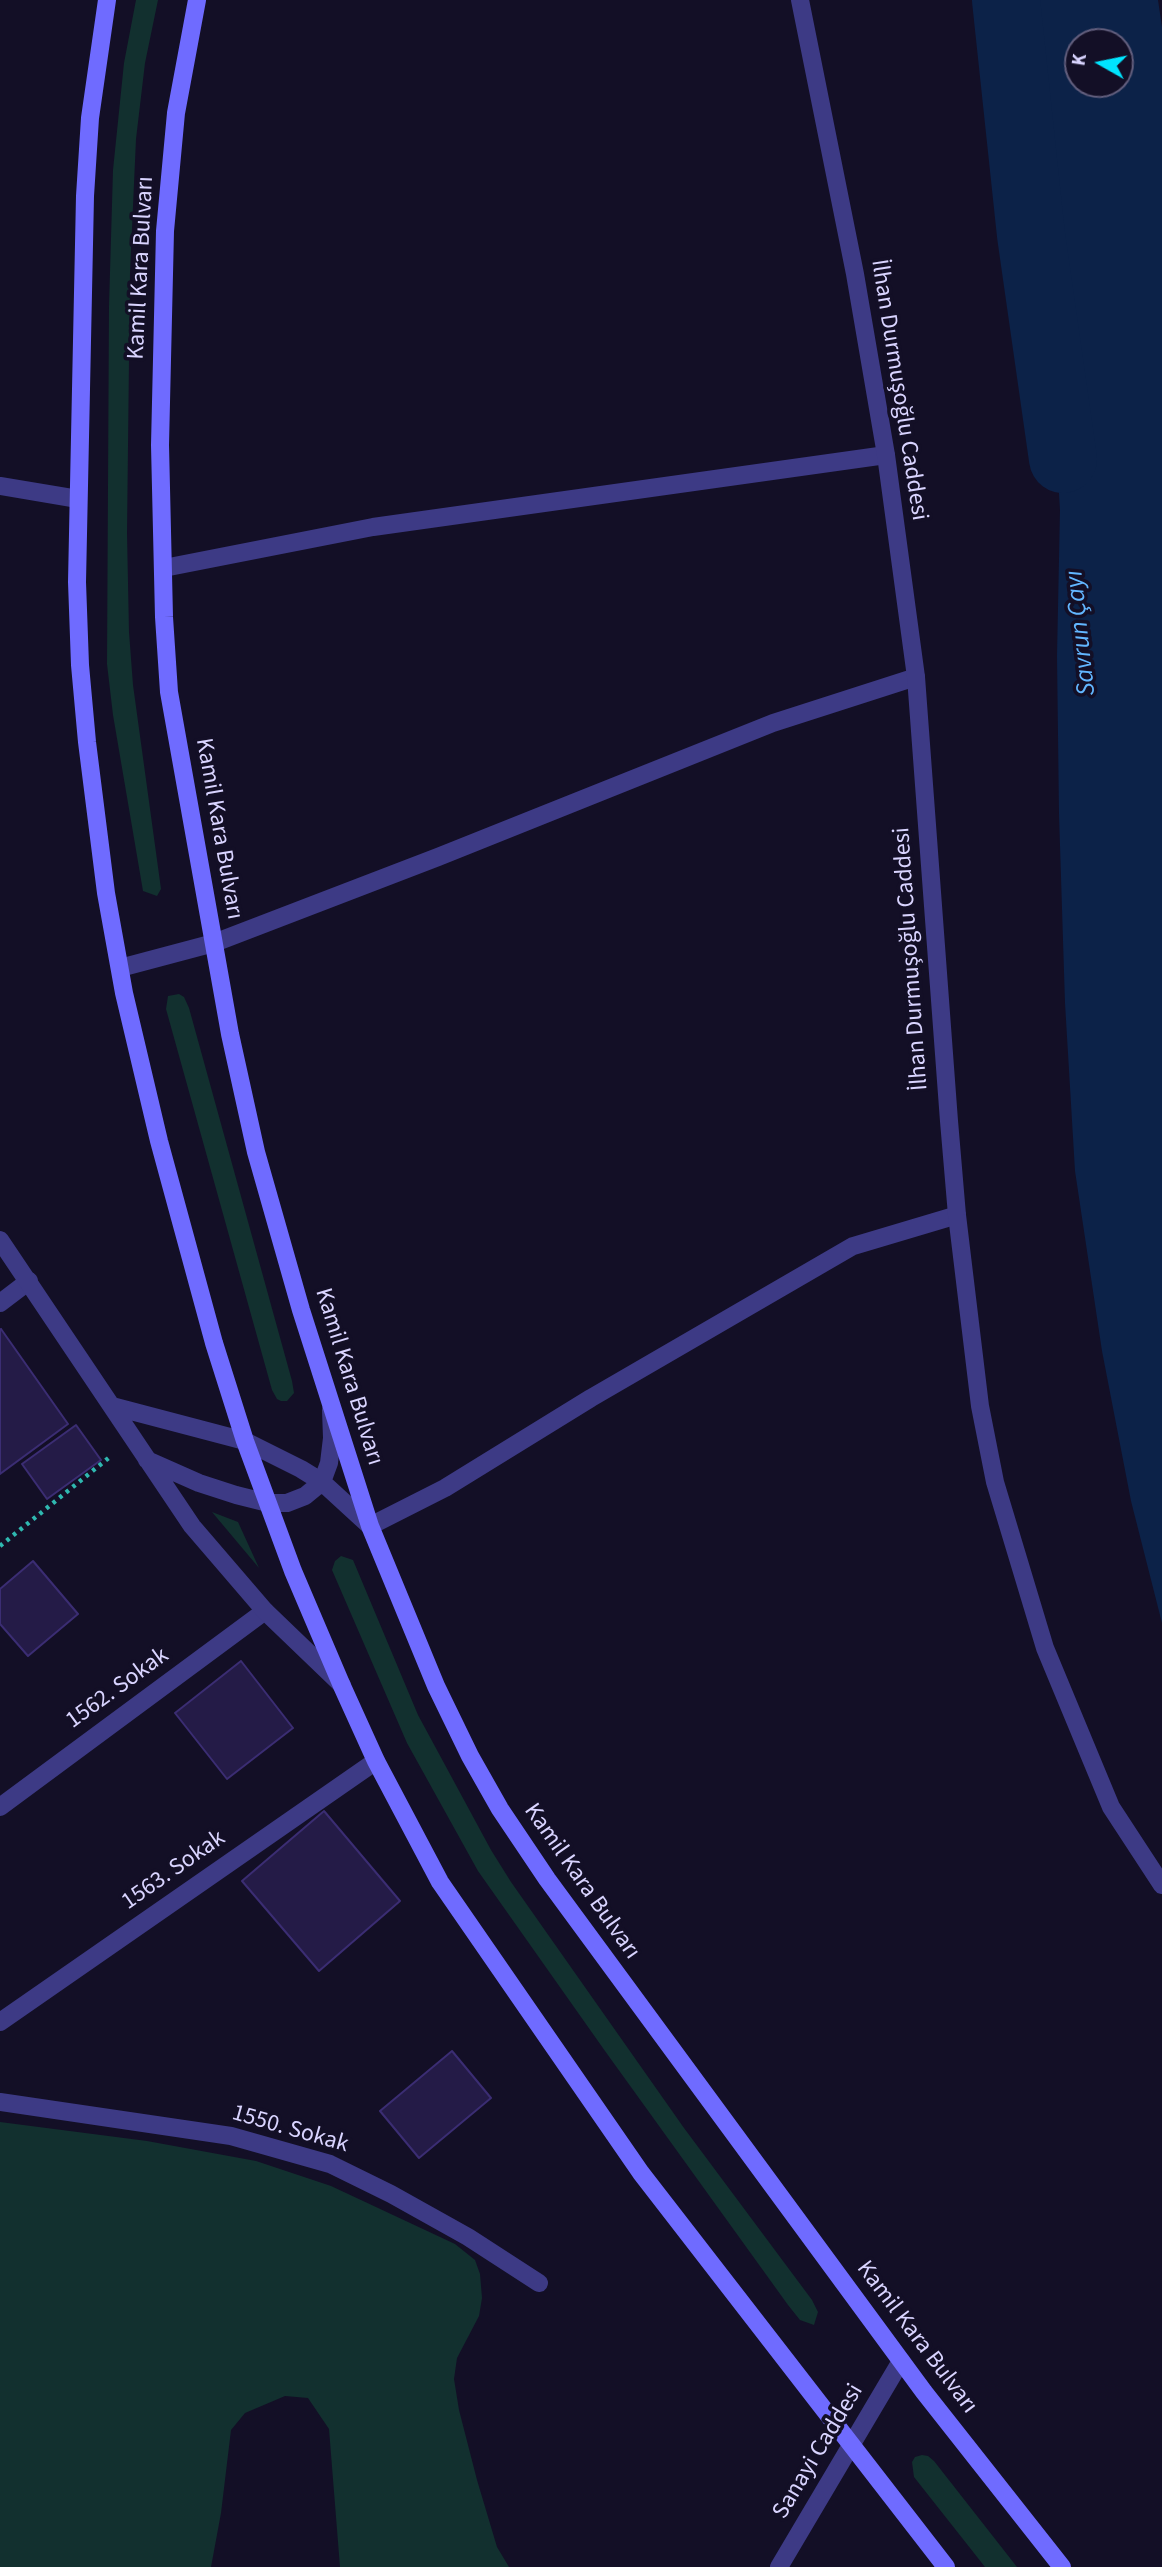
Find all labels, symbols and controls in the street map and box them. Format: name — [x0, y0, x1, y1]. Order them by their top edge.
north arrow — [1064, 28, 1134, 98]
text: K — [1065, 52, 1094, 68]
street label: Kamil Kara Bulvarı — [123, 176, 161, 360]
street label: İlhan Durmuşoğlu Caddesi — [863, 257, 933, 523]
water label: Savrun Çayı — [1060, 569, 1104, 697]
street label: Kamil Kara Bulvarı — [188, 736, 248, 922]
street label: İlhan Durmuşoğlu Caddesi — [888, 826, 936, 1092]
street label: Kamil Kara Bulvarı — [307, 1285, 389, 1469]
street label: 1562. Sokak — [61, 1642, 175, 1736]
street label: Kamil Kara Bulvarı — [517, 1798, 645, 1966]
street label: 1563. Sokak — [117, 1825, 231, 1917]
street label: 1550. Sokak — [228, 2100, 352, 2160]
street label: Kamil Kara Bulvarı — [849, 2256, 983, 2420]
street label: Sanayi Caddesi — [767, 2379, 871, 2525]

